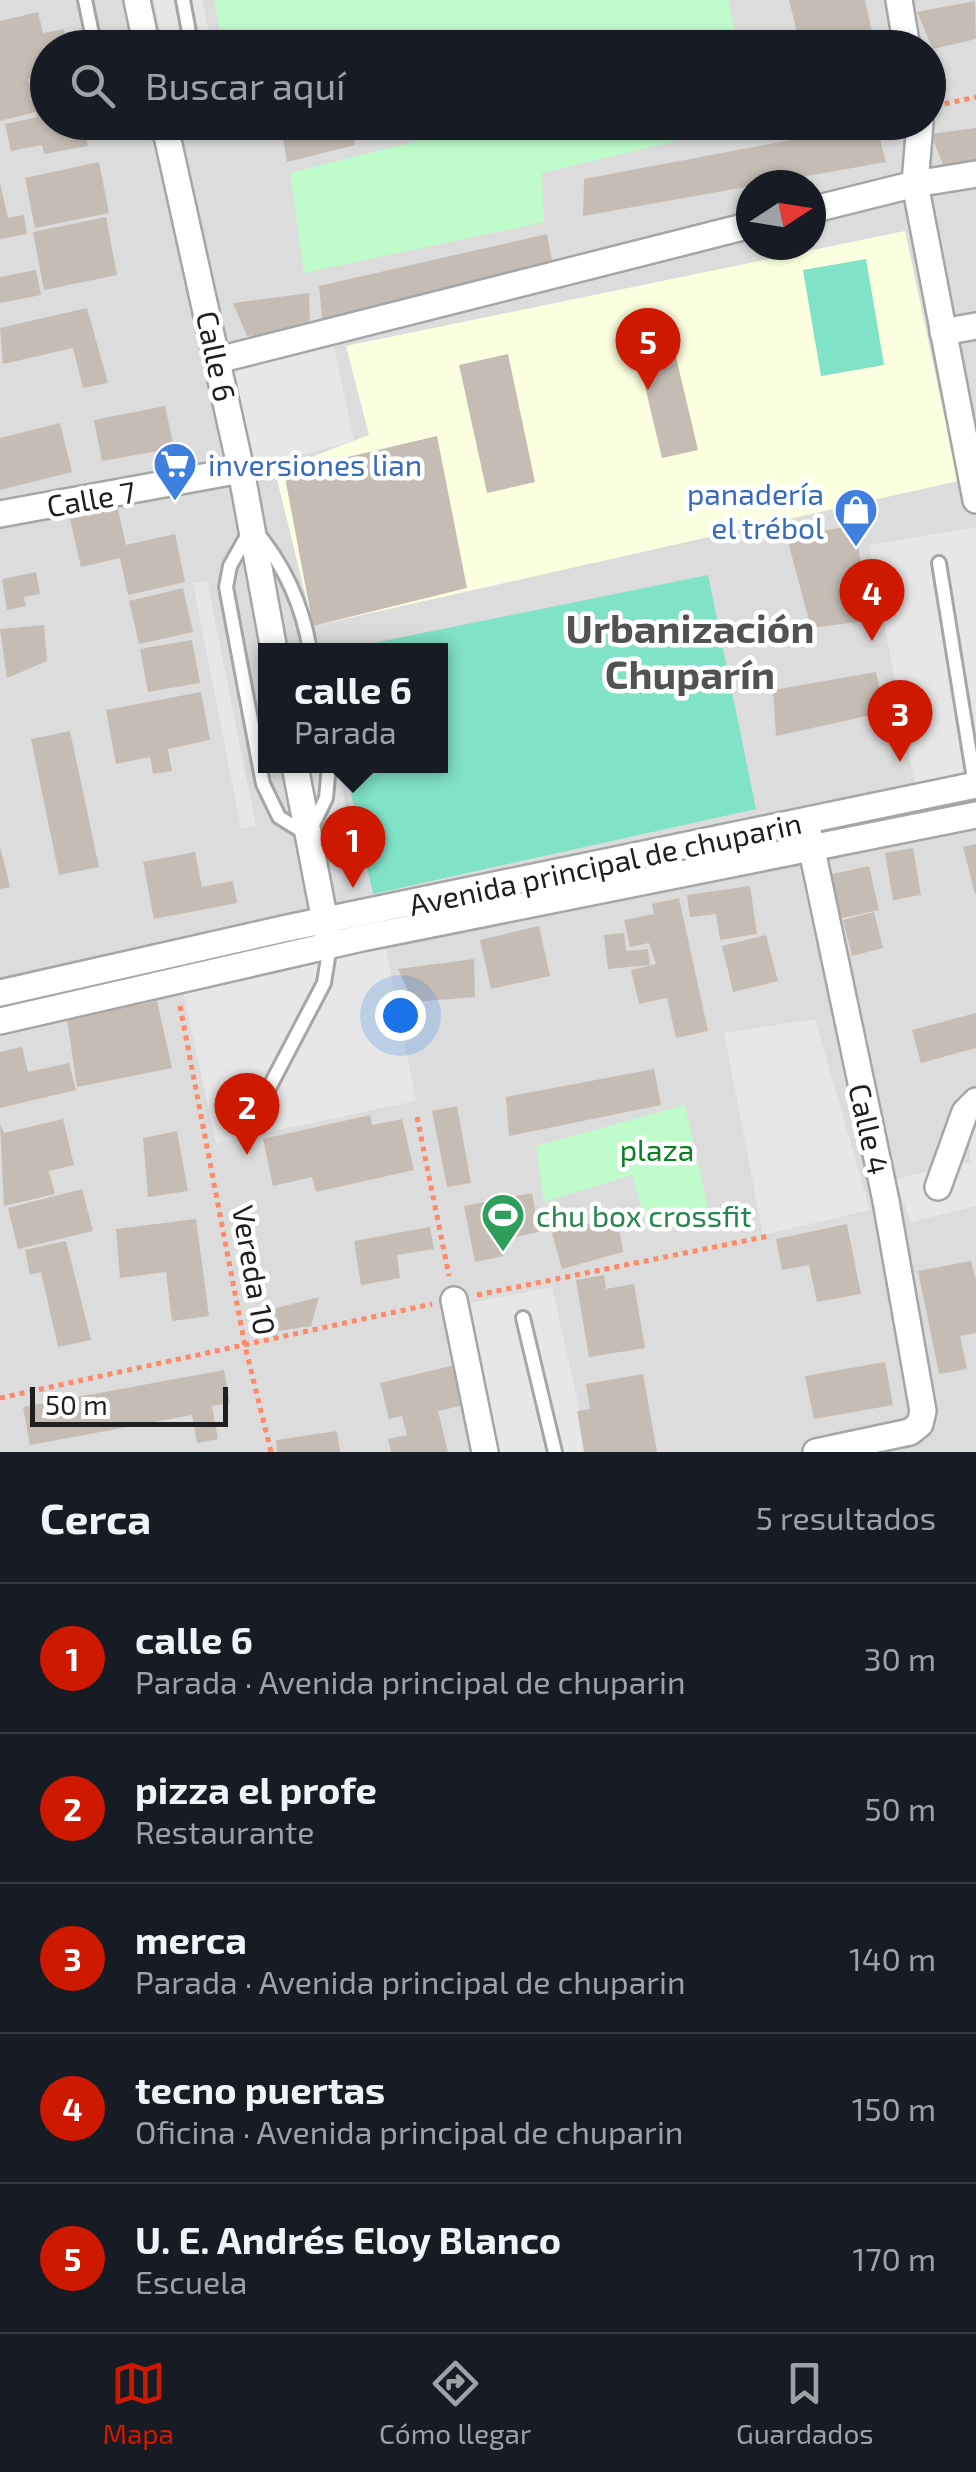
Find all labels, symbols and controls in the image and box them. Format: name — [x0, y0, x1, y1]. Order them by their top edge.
search box — [30, 30, 946, 140]
icon: search — [65, 58, 120, 113]
text: Buscar aquí — [145, 62, 346, 108]
north arrow — [736, 170, 826, 260]
street label: Calle 6 — [190, 308, 244, 404]
pin: 5 — [616, 308, 680, 390]
supermarket icon: inversiones lian — [152, 441, 198, 502]
place label: inversiones lian — [208, 446, 422, 482]
street label: Calle 7 — [44, 472, 138, 524]
place label: panadería el trébol — [687, 475, 824, 545]
shop icon: panadería el trébol — [833, 487, 879, 548]
pin: 4 — [840, 558, 904, 641]
district label: Urbanización Chuparín — [565, 603, 815, 697]
popup — [258, 643, 448, 773]
text: calle 6 — [294, 666, 412, 712]
pin: 3 — [868, 680, 932, 762]
text: Parada — [294, 712, 397, 750]
street label: Avenida principal de chuparin — [406, 804, 804, 922]
pin: 1 — [320, 806, 386, 888]
your location — [375, 990, 426, 1041]
pin: 2 — [214, 1072, 280, 1155]
street label: Calle 4 — [842, 1080, 898, 1178]
park label: plaza — [620, 1131, 694, 1167]
sports icon: chu box crossfit — [480, 1192, 526, 1253]
place label: chu box crossfit — [536, 1197, 752, 1233]
street label: Vereda 10 — [226, 1202, 284, 1338]
scale bar — [30, 1382, 228, 1426]
text: 50 m — [45, 1387, 108, 1421]
text: Cerca — [40, 1492, 151, 1542]
text: 5 resultados — [756, 1498, 936, 1536]
text: calle 6 — [135, 1616, 253, 1662]
text: 1 — [66, 1639, 79, 1677]
text: 30 m — [864, 1639, 936, 1677]
text: Parada · Avenida principal de chuparin — [135, 1662, 686, 1700]
text: pizza el profe — [135, 1766, 377, 1812]
text: 2 — [63, 1789, 82, 1827]
text: 50 m — [864, 1789, 936, 1827]
text: Restaurante — [135, 1812, 314, 1850]
text: merca — [135, 1916, 247, 1962]
text: 3 — [63, 1939, 82, 1977]
text: 140 m — [849, 1939, 936, 1977]
text: Parada · Avenida principal de chuparin — [135, 1962, 686, 2000]
text: tecno puertas — [135, 2066, 385, 2112]
text: 4 — [62, 2089, 83, 2127]
text: 150 m — [852, 2089, 936, 2127]
text: Oficina · Avenida principal de chuparin — [135, 2112, 683, 2150]
text: U. E. Andrés Eloy Blanco — [135, 2216, 561, 2262]
text: 5 — [64, 2239, 81, 2277]
text: 170 m — [852, 2239, 936, 2277]
text: Escuela — [135, 2262, 247, 2300]
tab: Mapa — [102, 2356, 174, 2450]
tab: Cómo llegar — [379, 2356, 531, 2450]
tab: Guardados — [736, 2356, 874, 2450]

